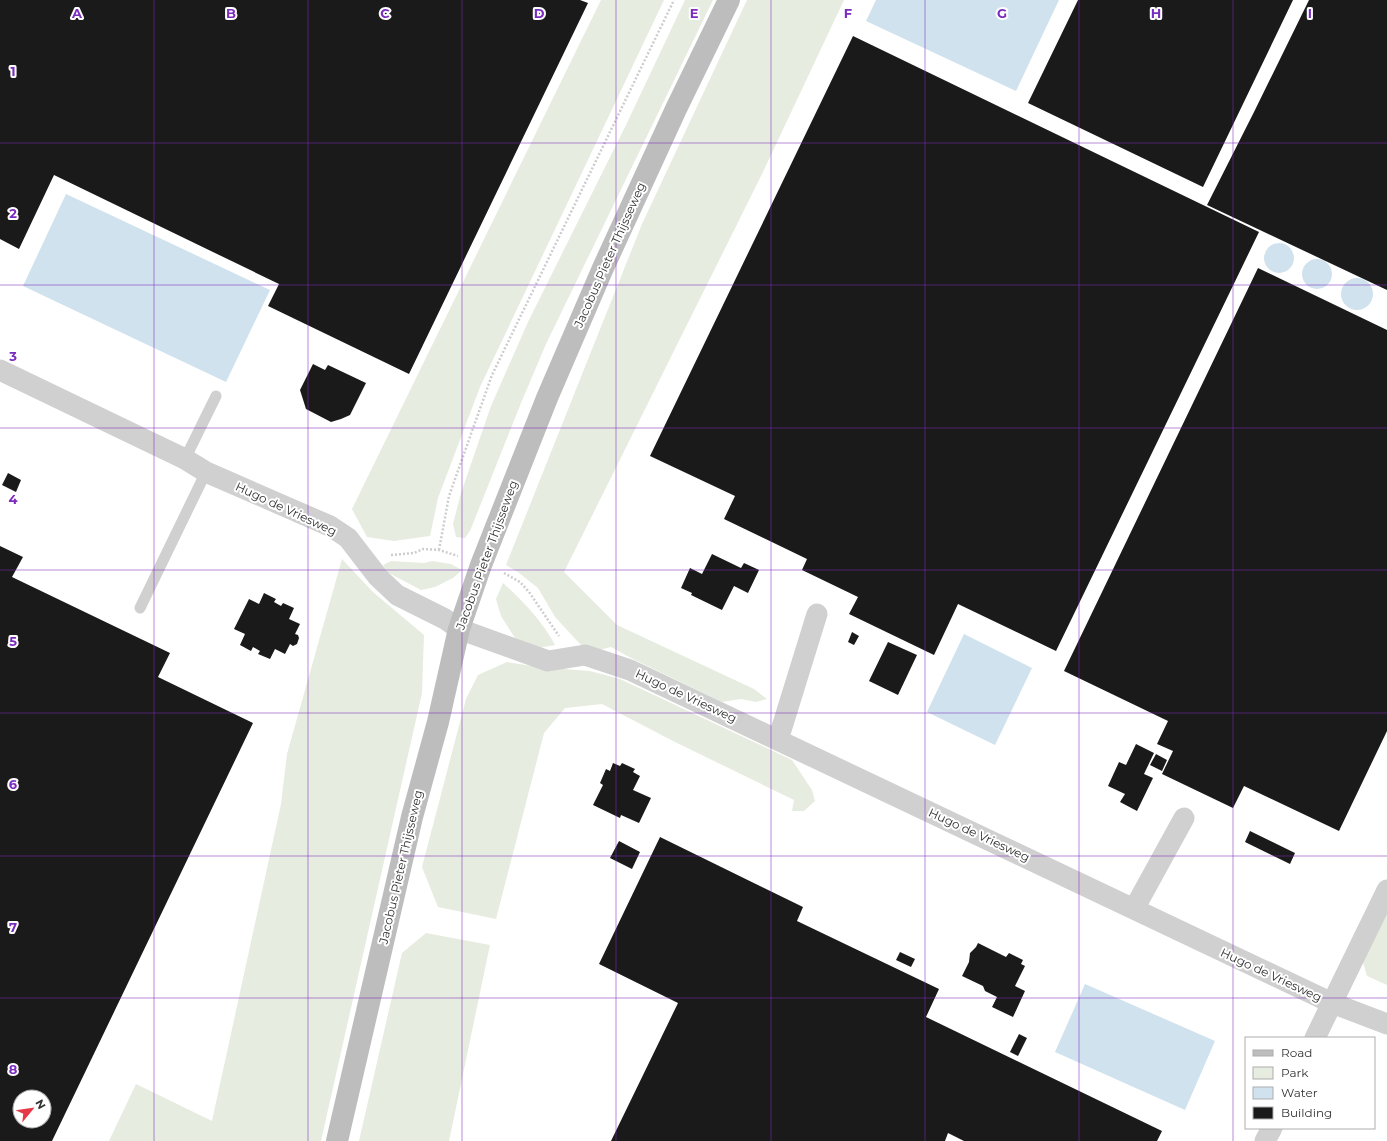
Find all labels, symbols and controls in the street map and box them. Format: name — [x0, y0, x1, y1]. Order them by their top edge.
text: A — [71, 5, 83, 21]
text: B — [226, 5, 236, 21]
text: C — [380, 5, 390, 21]
text: D — [534, 5, 545, 21]
text: E — [690, 5, 699, 21]
text: F — [844, 5, 852, 21]
text: G — [997, 5, 1007, 21]
text: H — [1151, 5, 1161, 21]
text: I — [1308, 5, 1312, 21]
text: 1 — [10, 63, 16, 79]
street label: Jacobus Pieter Thijsseweg — [570, 180, 648, 331]
text: 2 — [9, 205, 17, 221]
text: 3 — [8, 348, 17, 364]
street label: Jacobus Pieter Thijsseweg — [452, 478, 521, 632]
street label: Hugo de Vriesweg — [233, 479, 339, 539]
text: 4 — [9, 491, 18, 507]
text: 5 — [9, 633, 17, 649]
street label: Hugo de Vriesweg — [633, 666, 739, 726]
text: 6 — [9, 776, 18, 792]
street label: Jacobus Pieter Thijsseweg — [375, 788, 426, 946]
street label: Hugo de Vriesweg — [926, 805, 1032, 865]
text: 7 — [9, 919, 17, 935]
street label: Hugo de Vriesweg — [1218, 945, 1324, 1005]
legend — [1245, 1037, 1375, 1129]
text: Road — [1281, 1045, 1312, 1060]
text: 8 — [9, 1061, 18, 1077]
text: Park — [1281, 1065, 1309, 1080]
text: Water — [1281, 1085, 1318, 1100]
north arrow — [12, 1089, 52, 1129]
text: N — [32, 1097, 49, 1111]
text: Building — [1281, 1105, 1332, 1120]

